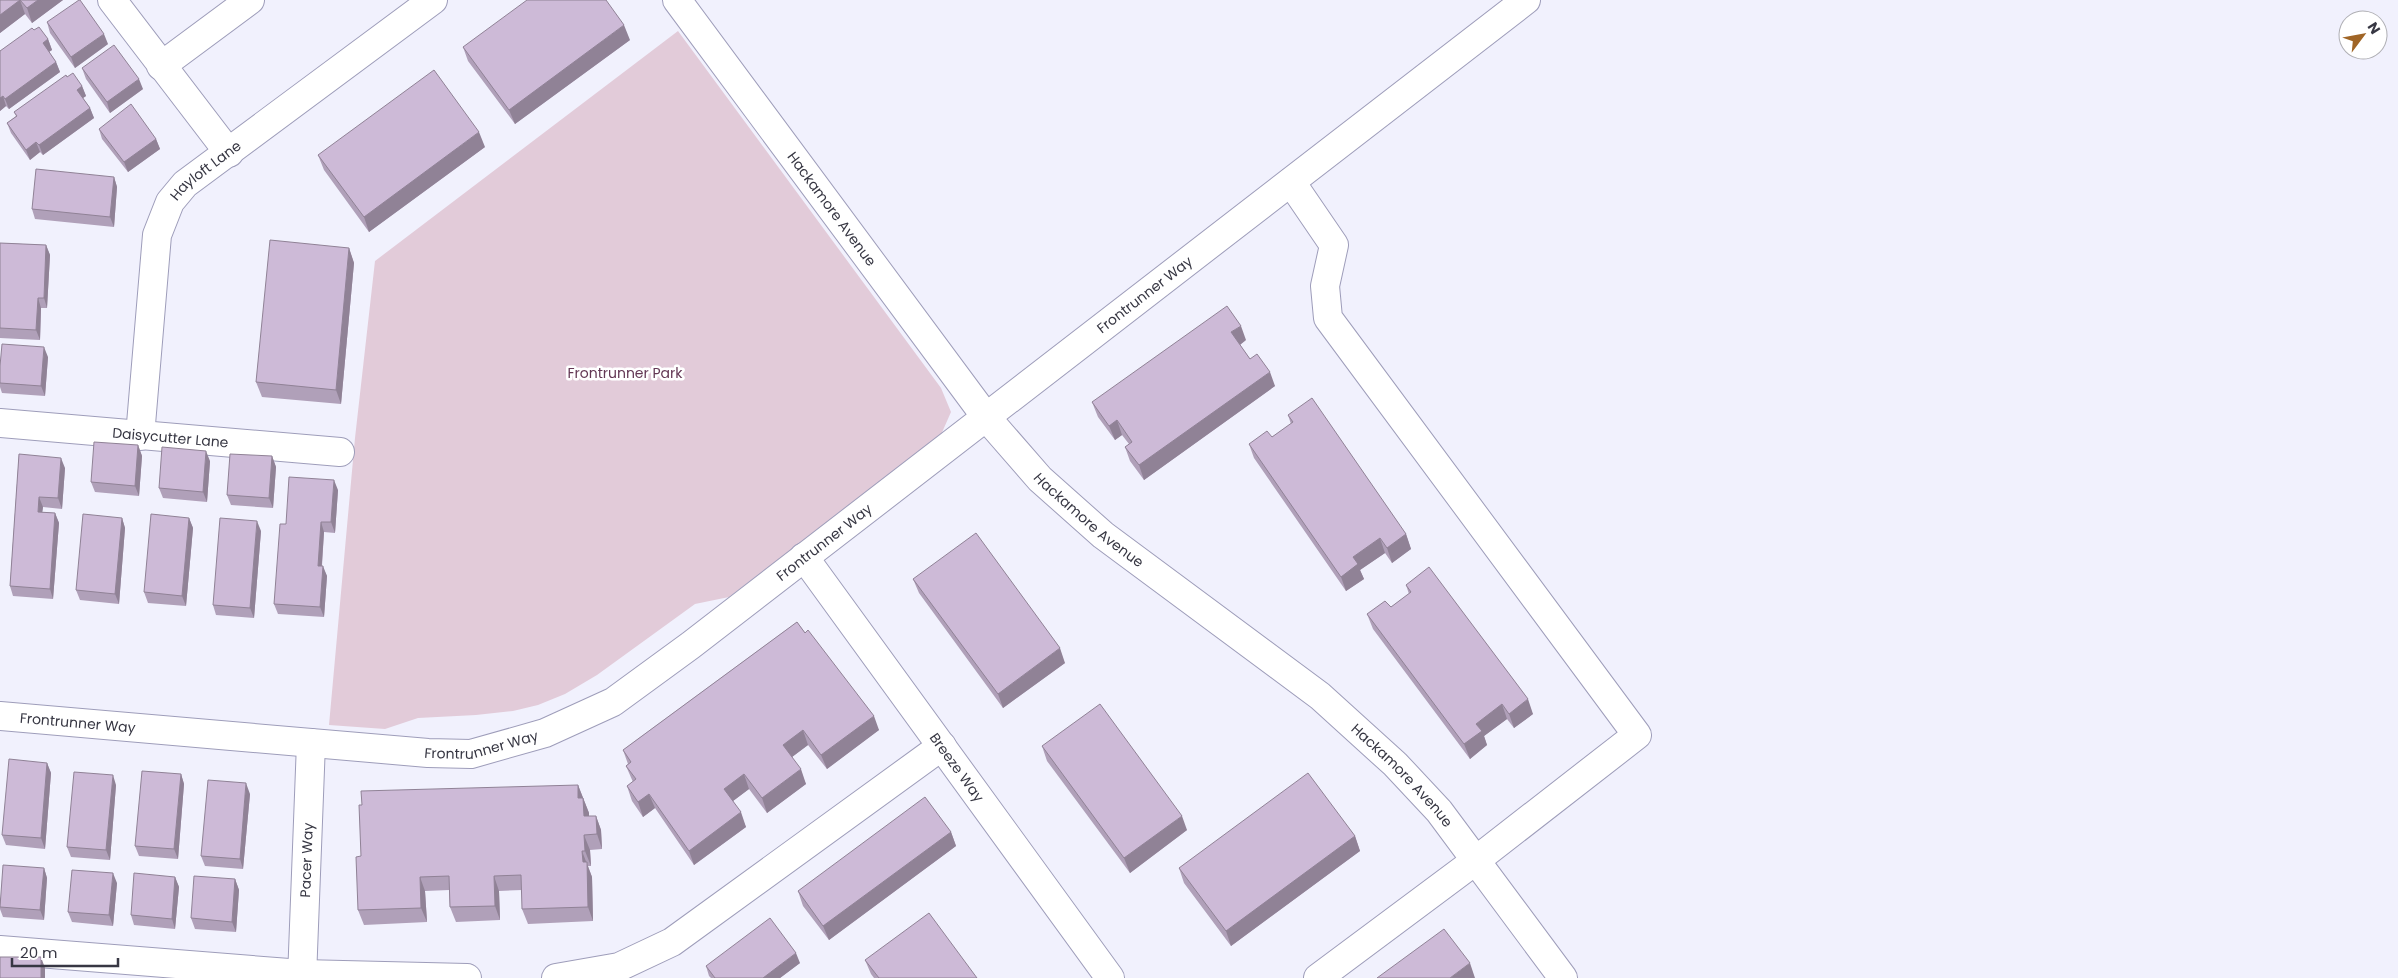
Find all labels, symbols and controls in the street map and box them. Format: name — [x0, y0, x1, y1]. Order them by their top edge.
north arrow — [2338, 10, 2388, 60]
text: N — [2363, 18, 2385, 38]
street label: Hayloft Lane — [165, 136, 245, 205]
street label: Hackamore Avenue — [783, 147, 881, 271]
street label: Frontrunner Way — [1092, 251, 1197, 338]
park label: Frontrunner Park — [567, 363, 683, 383]
street label: Daisycutter Lane — [111, 423, 230, 452]
street label: Hackamore Avenue — [1029, 468, 1148, 572]
street label: Frontrunner Way — [772, 499, 876, 586]
street label: Frontrunner Way — [19, 708, 137, 738]
street label: Hackamore Avenue — [1347, 719, 1458, 831]
street label: Frontrunner Way — [423, 725, 541, 764]
street label: Breeze Way — [925, 729, 989, 806]
street label: Pacer Way — [295, 822, 318, 898]
scale bar — [12, 936, 119, 968]
text: 20 m — [20, 942, 58, 963]

